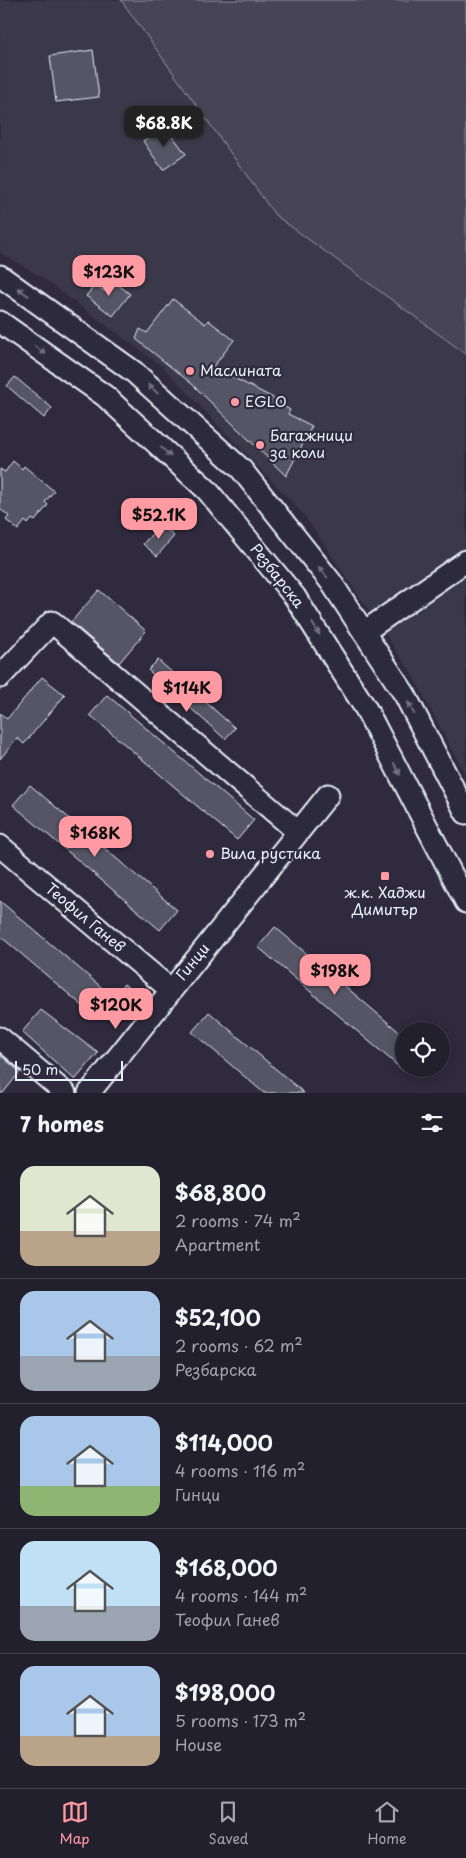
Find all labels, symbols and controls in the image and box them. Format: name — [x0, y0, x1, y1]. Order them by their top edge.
pin: $68.8K — [123, 106, 205, 148]
text: $68.8K — [135, 110, 193, 134]
pin: $123K — [74, 254, 144, 297]
text: $123K — [83, 259, 135, 283]
one-way arrow — [17, 286, 30, 297]
one-way arrow — [33, 345, 47, 355]
place label: Маслината — [200, 358, 282, 381]
marker: Маслината — [184, 365, 196, 377]
one-way arrow — [147, 383, 159, 395]
place label: EGLO — [245, 389, 287, 412]
marker: EGLO — [229, 396, 241, 408]
place label: Багажници за коли — [269, 423, 353, 463]
marker: Багажници за коли — [254, 439, 266, 451]
one-way arrow — [160, 446, 172, 458]
pin: $52.1K — [118, 498, 200, 540]
text: $52.1K — [132, 502, 186, 526]
street label: Резбарска — [246, 538, 311, 613]
one-way arrow — [317, 565, 328, 578]
one-way arrow — [311, 623, 320, 636]
pin: $114K — [152, 670, 222, 713]
text: $114K — [163, 675, 211, 699]
one-way arrow — [407, 701, 415, 715]
one-way arrow — [393, 763, 402, 776]
pin: $168K — [60, 816, 130, 858]
text: $168K — [70, 820, 120, 844]
place label: Вила рустика — [220, 841, 321, 864]
marker: Вила рустика — [204, 848, 216, 860]
marker: ж.к. Хаджи Димитър — [379, 870, 391, 882]
street label: Теофил Ганев — [41, 876, 131, 957]
place label: ж.к. Хаджи Димитър — [345, 880, 425, 920]
street label: Гинци — [170, 937, 214, 985]
pin: $198K — [300, 954, 370, 996]
text: $198K — [311, 958, 359, 982]
pin: $120K — [81, 988, 151, 1030]
text: $120K — [90, 992, 142, 1016]
map controls — [395, 1022, 450, 1077]
button: locate — [395, 1022, 450, 1077]
scale bar — [15, 1058, 122, 1081]
text: 50 m — [22, 1059, 58, 1080]
text: 7 homes — [20, 1107, 104, 1139]
icon: filters — [418, 1109, 446, 1137]
text: $68,800 — [175, 1176, 266, 1208]
icon: home — [60, 1186, 120, 1246]
text: 2 rooms · 74 m² — [175, 1208, 301, 1232]
text: Apartment — [175, 1232, 260, 1256]
text: $52,100 — [175, 1301, 261, 1333]
icon: home — [60, 1311, 120, 1371]
text: 2 rooms · 62 m² — [175, 1333, 303, 1357]
text: Резбарска — [175, 1357, 257, 1381]
text: $114,000 — [175, 1426, 273, 1458]
icon: home — [60, 1436, 120, 1496]
text: 4 rooms · 116 m² — [175, 1458, 305, 1482]
text: Гинци — [175, 1482, 220, 1506]
text: $168,000 — [175, 1551, 278, 1583]
icon: home — [60, 1561, 120, 1621]
text: 4 rooms · 144 m² — [175, 1583, 307, 1607]
text: Теофил Ганев — [175, 1607, 280, 1631]
text: $198,000 — [175, 1676, 275, 1708]
icon: home — [60, 1686, 120, 1746]
text: 5 rooms · 173 m² — [175, 1708, 306, 1732]
text: House — [175, 1732, 222, 1756]
tab: Map — [60, 1798, 89, 1849]
tab: Saved — [209, 1798, 248, 1849]
tab: Home — [367, 1798, 406, 1849]

